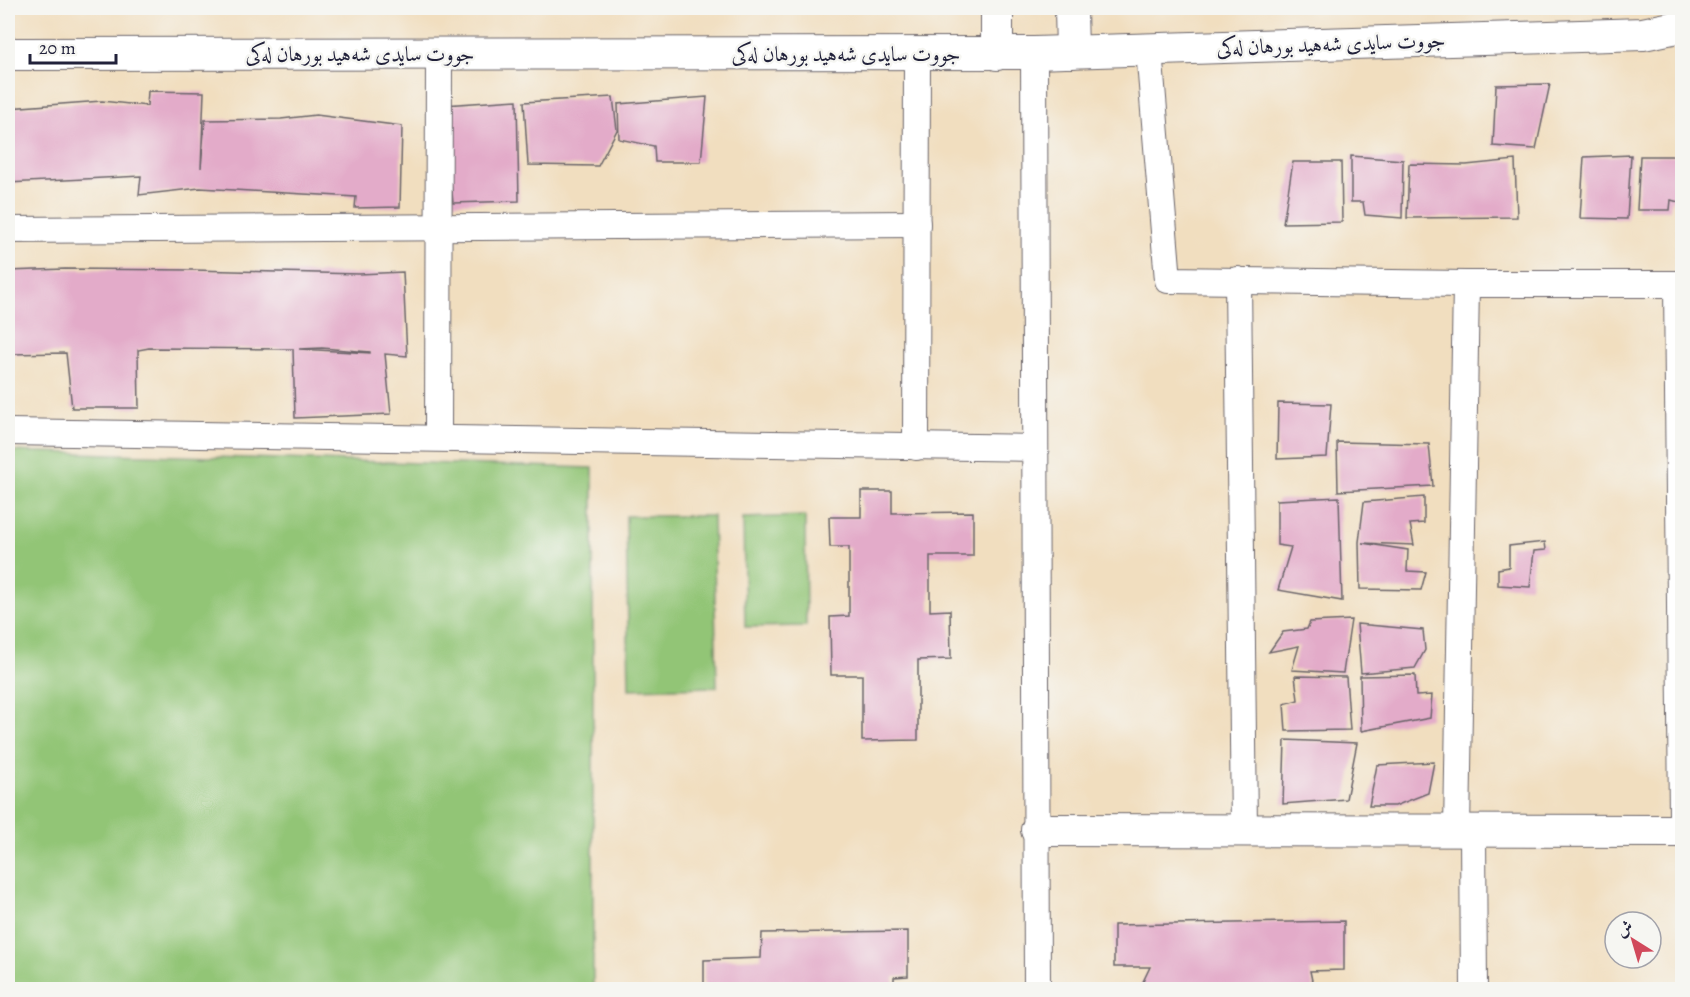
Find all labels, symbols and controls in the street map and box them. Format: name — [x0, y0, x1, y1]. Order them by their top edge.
street label: جووت سایدی شەهید بورهان لەکی — [1216, 26, 1446, 62]
scale bar — [30, 27, 116, 65]
text: 20 m — [39, 36, 76, 60]
street label: جووت سایدی شەهید بورهان لەکی — [245, 40, 475, 68]
street label: جووت سایدی شەهید بورهان لەکی — [731, 40, 961, 68]
north arrow — [1603, 910, 1663, 970]
text: ش — [1612, 915, 1638, 942]

